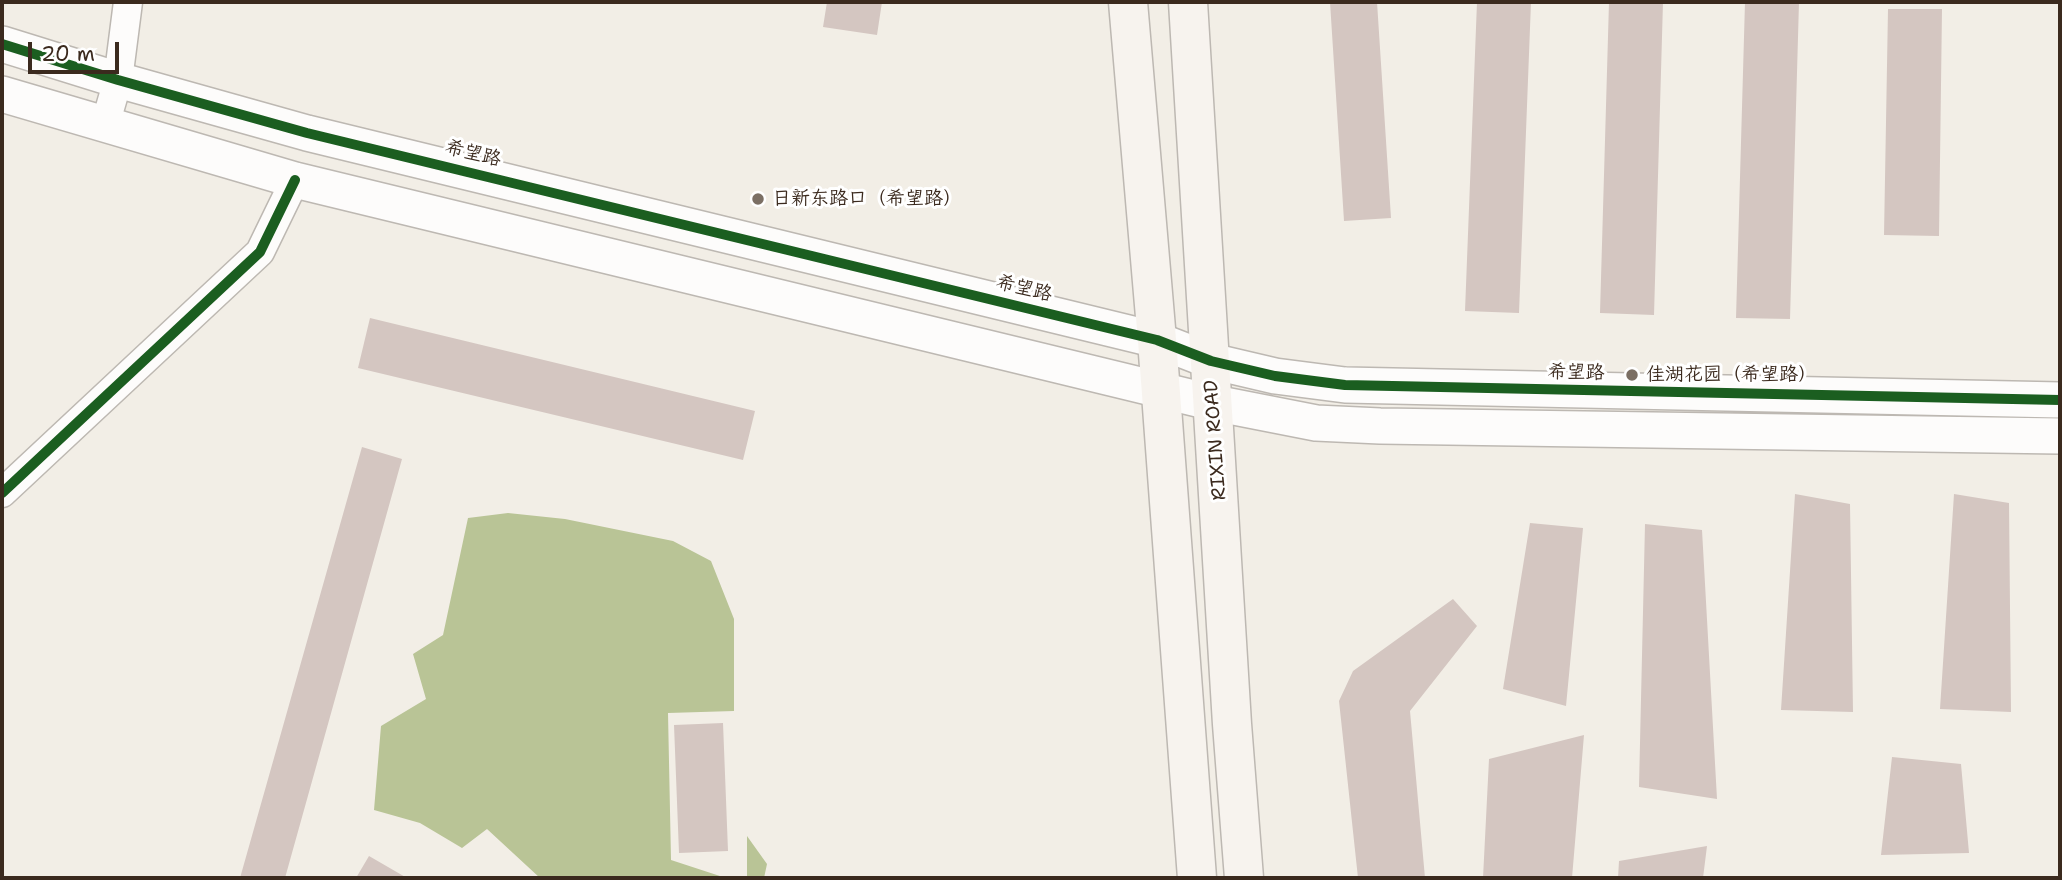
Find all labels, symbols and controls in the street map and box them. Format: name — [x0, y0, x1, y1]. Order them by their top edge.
scale bar — [32, 28, 122, 72]
text: 20 m — [41, 40, 95, 68]
street label: 希望路 — [443, 136, 503, 172]
place label: 日新东路口（希望路） — [772, 188, 962, 210]
marker: 日新东路口（希望路） — [750, 191, 766, 207]
street label: 希望路 — [994, 271, 1054, 307]
street label: 希望路 — [1547, 361, 1605, 385]
place label: 佳湖花园（希望路） — [1646, 364, 1817, 386]
marker: 佳湖花园（希望路） — [1624, 367, 1640, 383]
street label: RIXIN ROAD — [1200, 379, 1232, 501]

